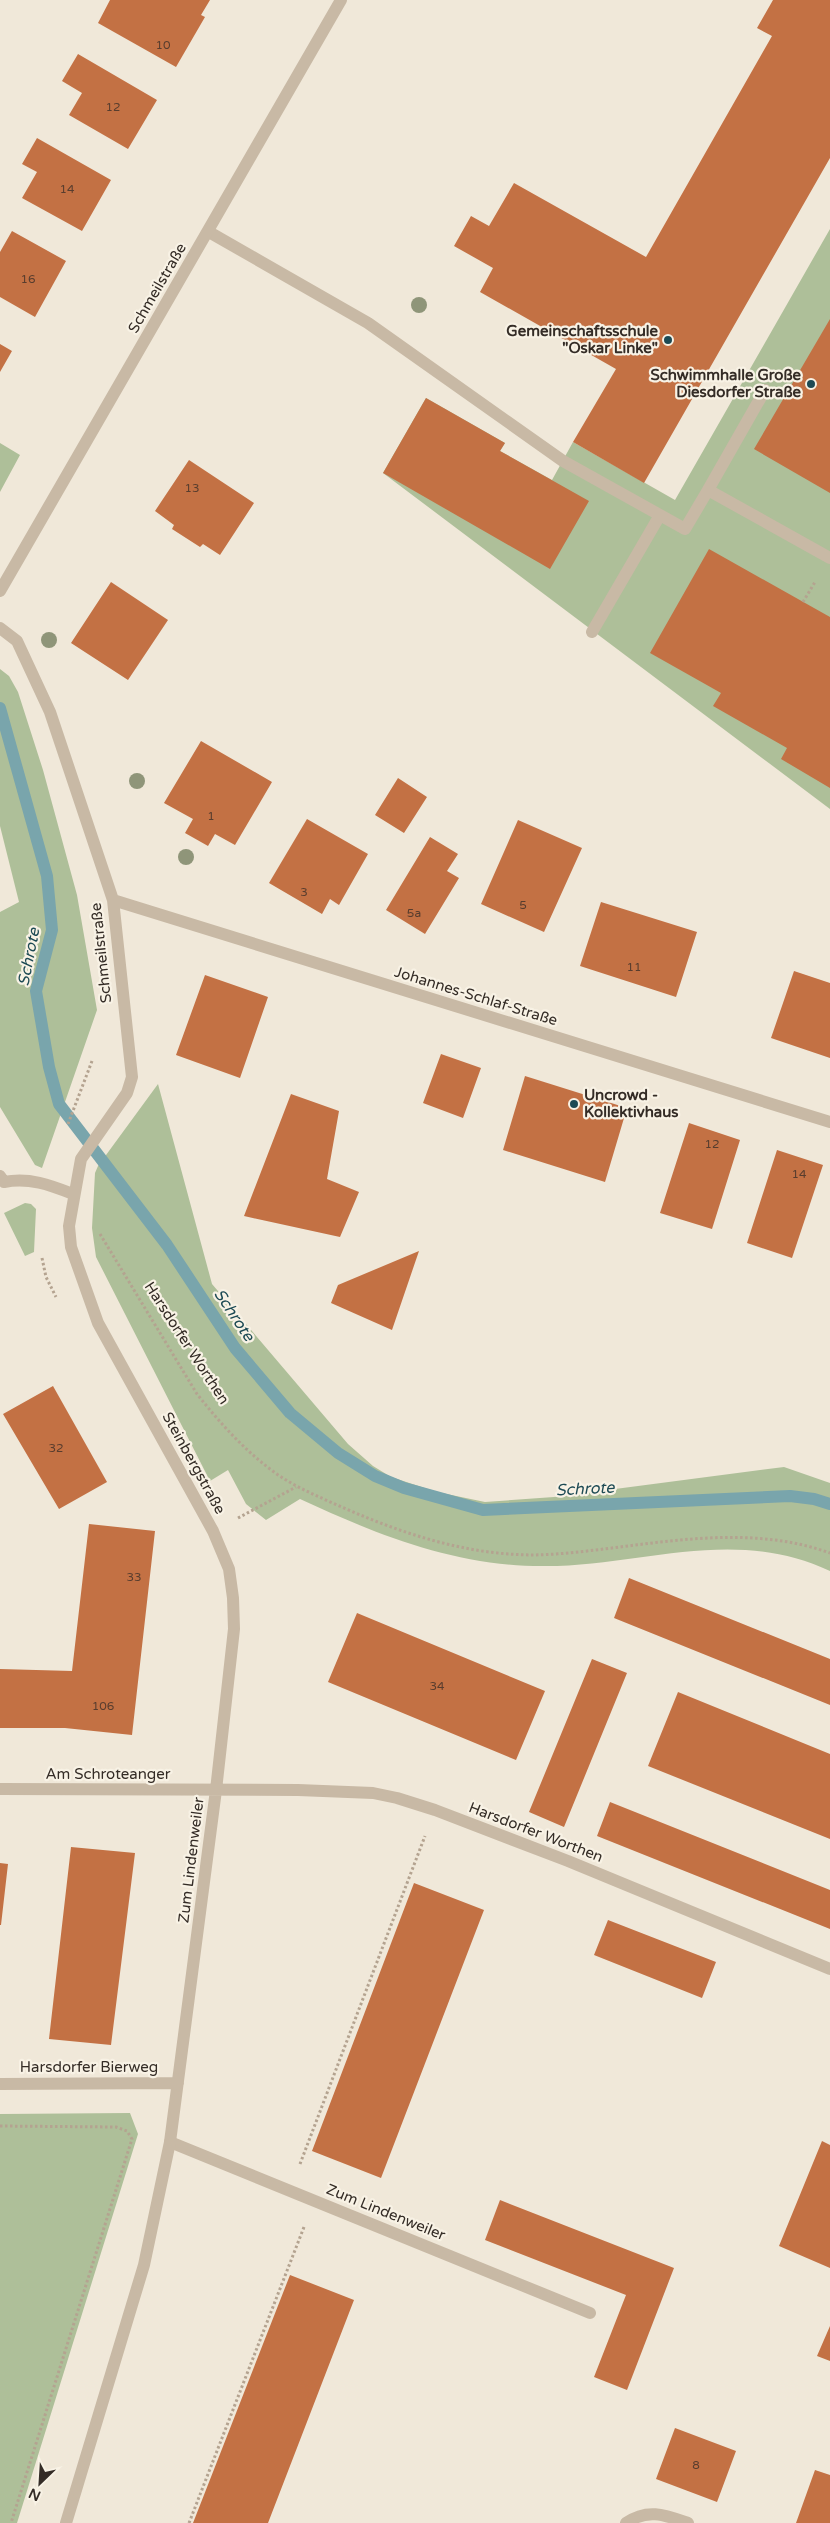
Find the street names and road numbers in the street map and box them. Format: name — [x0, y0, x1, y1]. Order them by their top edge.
street label: Schmeilstraße — [124, 240, 190, 336]
street label: Schmeilstraße — [87, 902, 115, 1004]
street label: Johannes-Schlaf-Straße — [392, 963, 560, 1029]
street label: Harsdorfer Worthen — [141, 1278, 233, 1408]
street label: Steinbergstraße — [159, 1409, 229, 1517]
street label: Am Schroteanger — [45, 1765, 171, 1783]
street label: Zum Lindenweiler — [174, 1796, 208, 1924]
street label: Harsdorfer Worthen — [466, 1798, 606, 1866]
street label: Harsdorfer Bierweg — [20, 2058, 158, 2076]
street label: Zum Lindenweiler — [324, 2180, 448, 2244]

